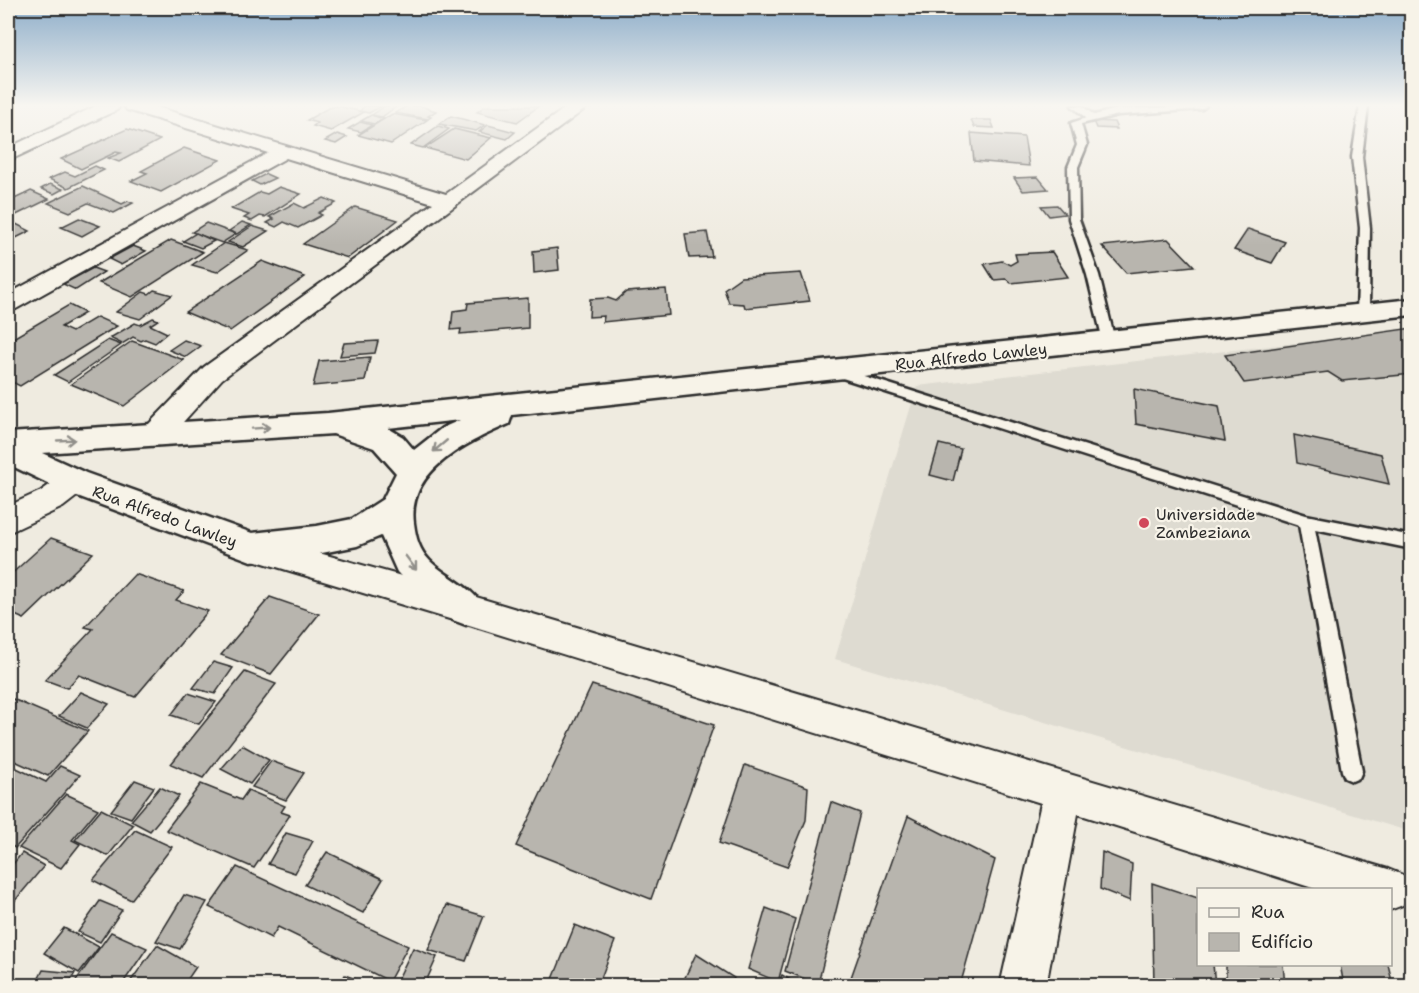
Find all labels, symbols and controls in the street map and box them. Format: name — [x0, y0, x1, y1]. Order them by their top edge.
street label: Rua Alfredo Lawley — [894, 338, 1048, 375]
one-way arrow — [250, 423, 270, 434]
one-way arrow — [55, 435, 75, 446]
one-way arrow — [433, 439, 448, 453]
street label: Rua Alfredo Lawley — [89, 480, 240, 552]
place label: Universidade Zambeziana — [1156, 504, 1256, 543]
marker: Universidade Zambeziana — [1137, 516, 1151, 530]
one-way arrow — [404, 555, 417, 571]
legend — [1197, 888, 1392, 966]
text: Rua — [1251, 900, 1284, 924]
text: Edifício — [1251, 930, 1313, 954]

